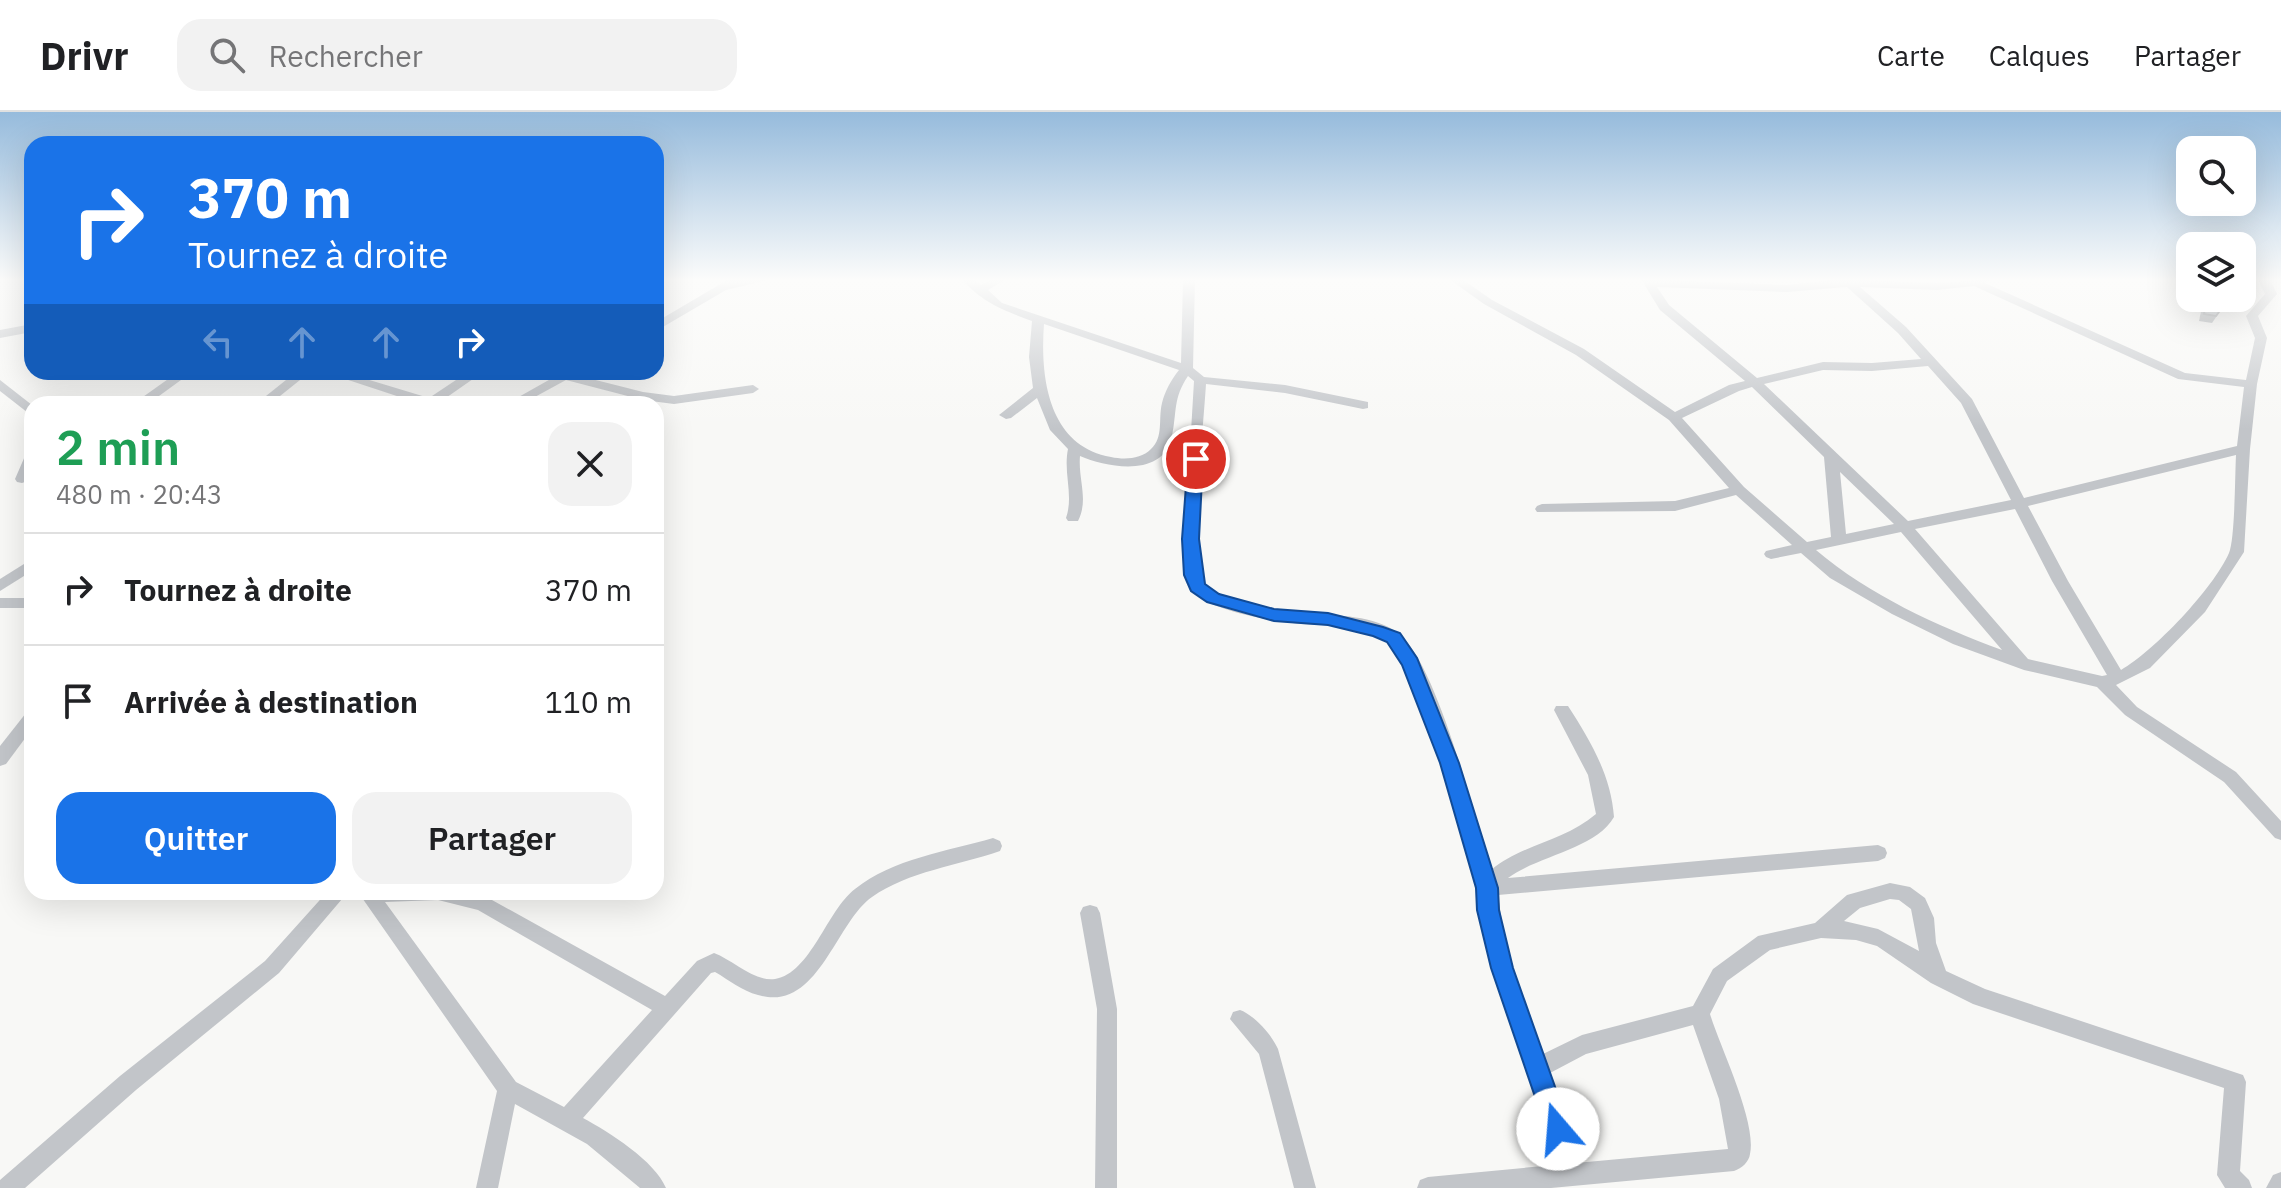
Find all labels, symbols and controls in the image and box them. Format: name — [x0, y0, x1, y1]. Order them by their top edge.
search box — [177, 19, 737, 91]
text: Drivr — [40, 31, 129, 80]
icon: search — [205, 33, 249, 77]
text: Rechercher — [269, 36, 423, 75]
text: Carte — [1877, 37, 1945, 74]
text: Calques — [1989, 37, 2090, 74]
text: Partager — [2134, 37, 2241, 74]
map controls — [2176, 136, 2256, 312]
button: search — [2176, 136, 2256, 216]
text: 370 m — [188, 161, 352, 233]
icon: right — [56, 168, 160, 272]
text: Tournez à droite — [188, 231, 448, 278]
button: layers — [2176, 232, 2256, 312]
icon: left — [196, 320, 240, 364]
icon: ahead — [280, 320, 324, 364]
icon: ahead — [364, 320, 408, 364]
icon: right — [448, 320, 492, 364]
text: 2 min — [56, 416, 180, 478]
button: close — [548, 422, 632, 506]
pin — [1162, 425, 1230, 493]
icon: arrive — [1174, 437, 1218, 481]
text: 480 m · 20:43 — [56, 477, 222, 511]
icon: right — [56, 567, 100, 611]
text: Tournez à droite — [124, 570, 352, 609]
text: 370 m — [545, 570, 632, 609]
icon: arrive — [56, 679, 100, 723]
text: Arrivée à destination — [124, 682, 418, 721]
text: 110 m — [545, 682, 632, 721]
button: Quitter — [56, 792, 336, 884]
button: Partager — [352, 792, 632, 884]
position arrow — [1516, 1087, 1600, 1171]

